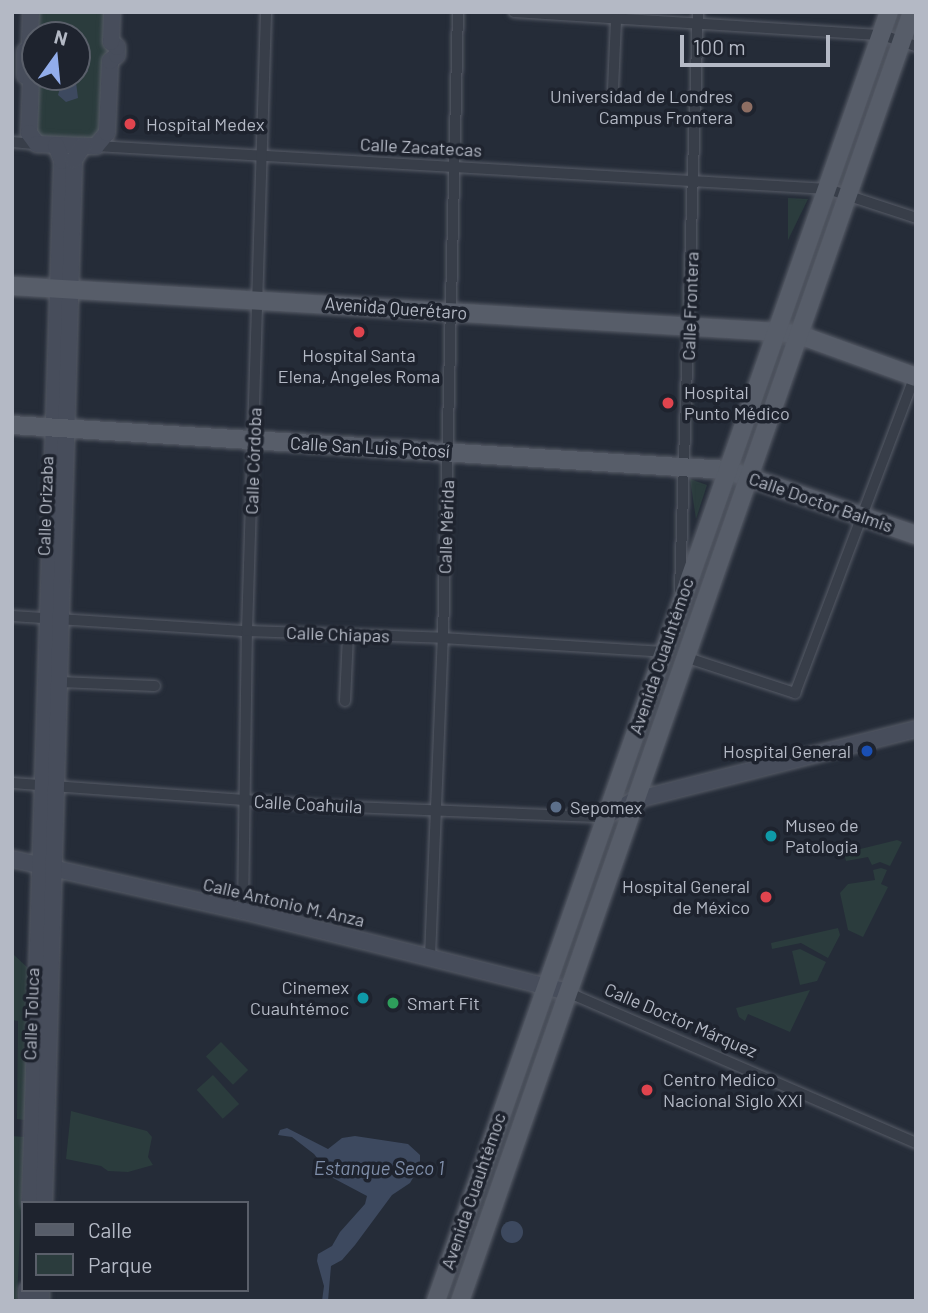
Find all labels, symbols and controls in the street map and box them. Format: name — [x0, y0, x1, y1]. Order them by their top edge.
north arrow — [21, 21, 91, 91]
scale bar — [683, 21, 834, 65]
text: N — [52, 24, 70, 50]
text: 100 m — [693, 34, 746, 59]
place label: Universidad de Londres Campus Frontera — [550, 86, 733, 128]
marker: Universidad de Londres Campus Frontera — [739, 99, 755, 115]
place label: Hospital Medex — [146, 113, 264, 135]
marker: Hospital Medex — [120, 114, 140, 134]
street label: Calle Zacatecas — [359, 133, 483, 161]
street label: Calle Frontera — [677, 251, 703, 361]
street label: Avenida Querétaro — [324, 292, 468, 324]
marker: Hospital Santa Elena, Angeles Roma — [349, 322, 369, 342]
place label: Hospital Santa Elena, Angeles Roma — [278, 345, 440, 388]
place label: Hospital Punto Médico — [684, 382, 790, 424]
marker: Hospital Punto Médico — [658, 393, 678, 413]
street label: Calle Córdoba — [240, 407, 266, 515]
street label: Calle San Luis Potosí — [290, 432, 450, 462]
street label: Calle Orizaba — [32, 456, 58, 556]
street label: Calle Doctor Balmis — [746, 467, 896, 537]
street label: Calle Mérida — [434, 480, 458, 574]
street label: Avenida Cuauhtémoc — [624, 575, 698, 737]
street label: Calle Chiapas — [286, 621, 390, 647]
place label: Hospital General — [723, 740, 851, 762]
marker: Hospital General — [857, 741, 877, 761]
street label: Calle Coahuila — [253, 790, 363, 818]
place label: Sepomex — [570, 796, 642, 818]
marker: Sepomex — [548, 799, 564, 815]
place label: Museo de Patologia — [785, 815, 859, 858]
marker: Museo de Patologia — [763, 828, 779, 844]
street label: Calle Antonio M. Anza — [201, 873, 367, 931]
place label: Hospital General de México — [622, 876, 750, 918]
marker: Hospital General de México — [756, 887, 776, 907]
street label: Calle Toluca — [19, 967, 43, 1061]
place label: Cinemex Cuauhtémoc — [250, 977, 349, 1020]
street label: Calle Doctor Márquez — [601, 978, 761, 1062]
marker: Cinemex Cuauhtémoc — [355, 990, 371, 1006]
place label: Smart Fit — [407, 992, 480, 1014]
marker: Smart Fit — [385, 995, 401, 1011]
place label: Centro Medico Nacional Siglo XXI — [663, 1069, 803, 1112]
marker: Centro Medico Nacional Siglo XXI — [637, 1080, 657, 1100]
street label: Avenida Cuauhtémoc — [436, 1110, 510, 1272]
water label: Estanque Seco 1 — [314, 1157, 444, 1179]
legend — [21, 1201, 248, 1292]
text: Calle — [88, 1217, 132, 1242]
text: Parque — [88, 1252, 153, 1277]

